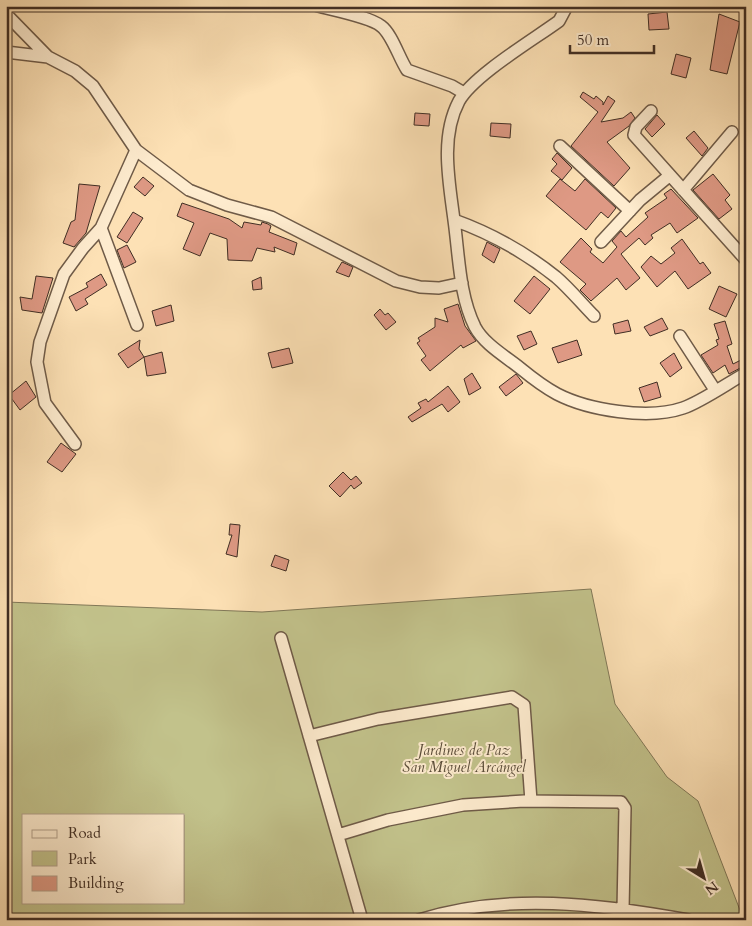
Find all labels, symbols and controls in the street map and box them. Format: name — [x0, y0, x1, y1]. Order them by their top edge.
scale bar — [570, 22, 653, 54]
text: 50 m — [577, 30, 609, 50]
park label: Jardines de Paz San Miguel Arcángel — [402, 740, 527, 777]
legend — [22, 814, 185, 904]
text: Road — [68, 823, 101, 843]
text: Park — [68, 849, 97, 869]
north arrow — [680, 854, 730, 904]
text: Building — [68, 873, 124, 893]
text: N — [701, 877, 722, 899]

